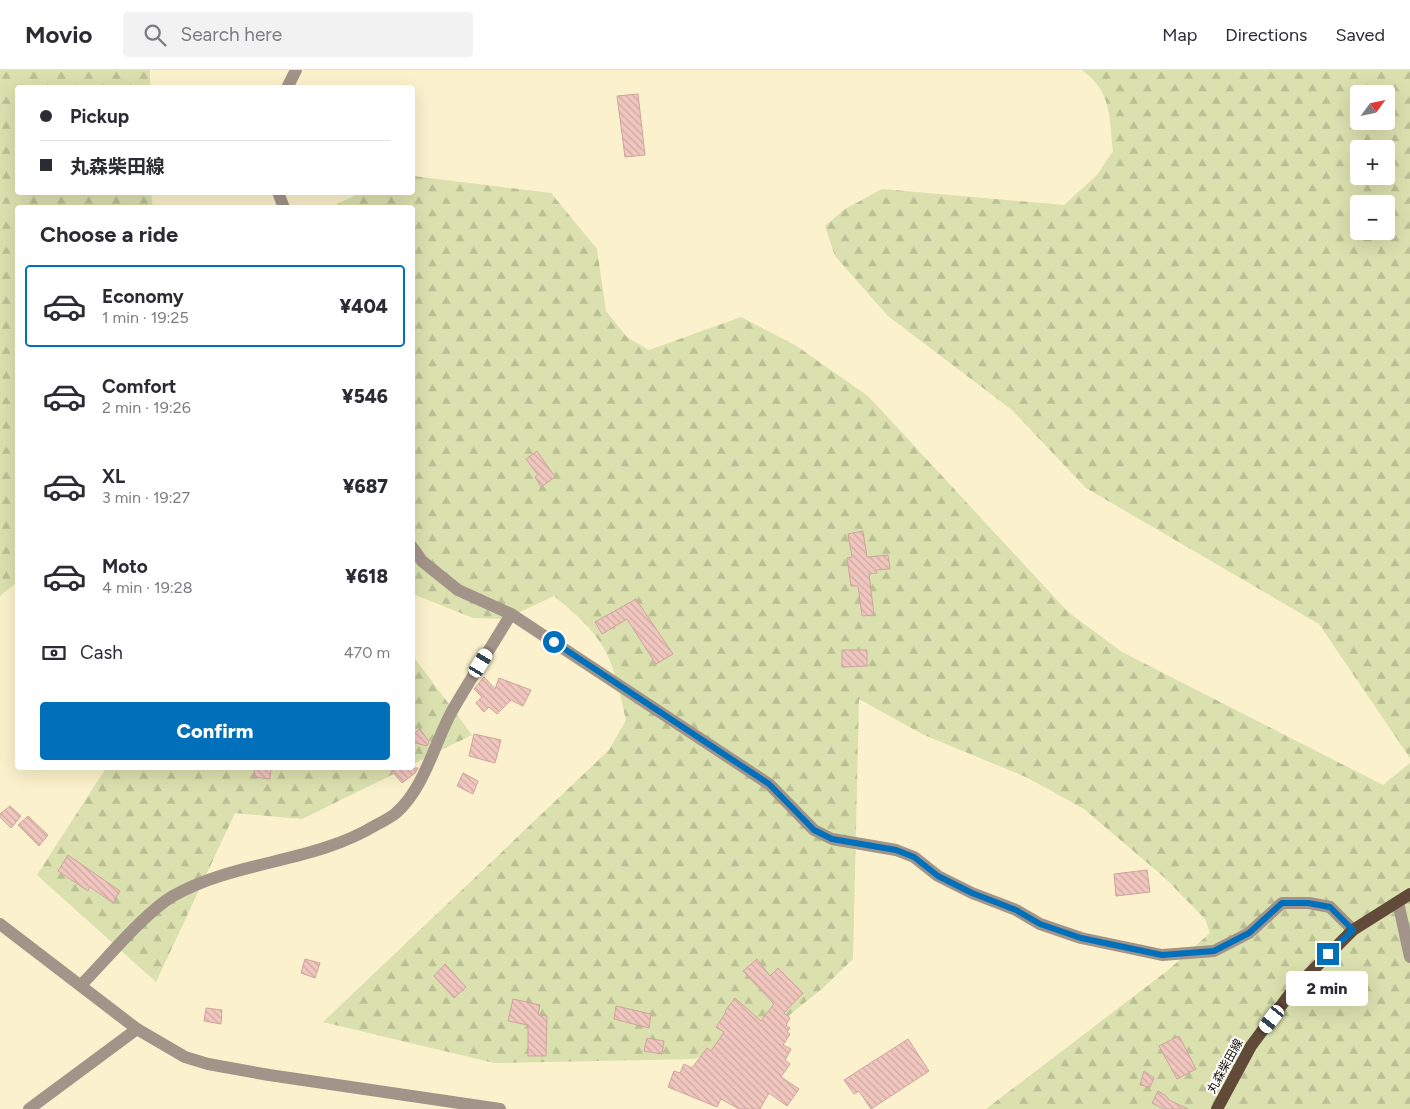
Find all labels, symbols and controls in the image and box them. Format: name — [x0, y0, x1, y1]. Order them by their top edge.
search box — [123, 12, 473, 57]
text: Movio — [25, 20, 93, 49]
icon: search — [141, 21, 169, 49]
text: Search here — [181, 23, 282, 46]
text: Map — [1162, 24, 1197, 46]
text: Directions — [1225, 24, 1307, 46]
text: Saved — [1335, 24, 1385, 46]
north arrow — [1350, 85, 1395, 130]
map controls — [1350, 85, 1395, 240]
text: Pickup — [70, 105, 129, 128]
button: + — [1350, 140, 1395, 185]
text: 丸森柴田線 — [70, 155, 165, 178]
button: − — [1350, 195, 1395, 240]
text: Choose a ride — [40, 221, 178, 248]
icon: car — [42, 284, 87, 329]
text: Economy — [102, 285, 184, 308]
text: ¥404 — [340, 295, 388, 318]
text: 1 min · 19:25 — [102, 308, 189, 327]
icon: car — [42, 374, 87, 419]
text: Comfort — [102, 375, 177, 398]
text: ¥546 — [342, 385, 388, 408]
text: 2 min · 19:26 — [102, 398, 191, 417]
icon: car — [42, 464, 87, 509]
text: XL — [102, 465, 125, 488]
text: ¥687 — [343, 475, 388, 498]
text: 3 min · 19:27 — [102, 488, 190, 507]
icon: car — [42, 554, 87, 599]
text: Moto — [102, 555, 148, 578]
text: ¥618 — [345, 565, 388, 588]
text: 4 min · 19:28 — [102, 578, 193, 597]
route start — [543, 631, 565, 653]
icon: cash — [40, 639, 68, 667]
text: Cash — [80, 641, 123, 664]
text: 470 m — [344, 643, 390, 662]
car — [466, 646, 495, 680]
button: Confirm — [40, 702, 390, 760]
route end — [1317, 943, 1339, 965]
callout: 2 min — [1287, 972, 1369, 1006]
text: 2 min — [1307, 979, 1347, 998]
car — [1256, 1003, 1287, 1035]
street label: 丸森柴田線 — [1204, 1036, 1246, 1096]

